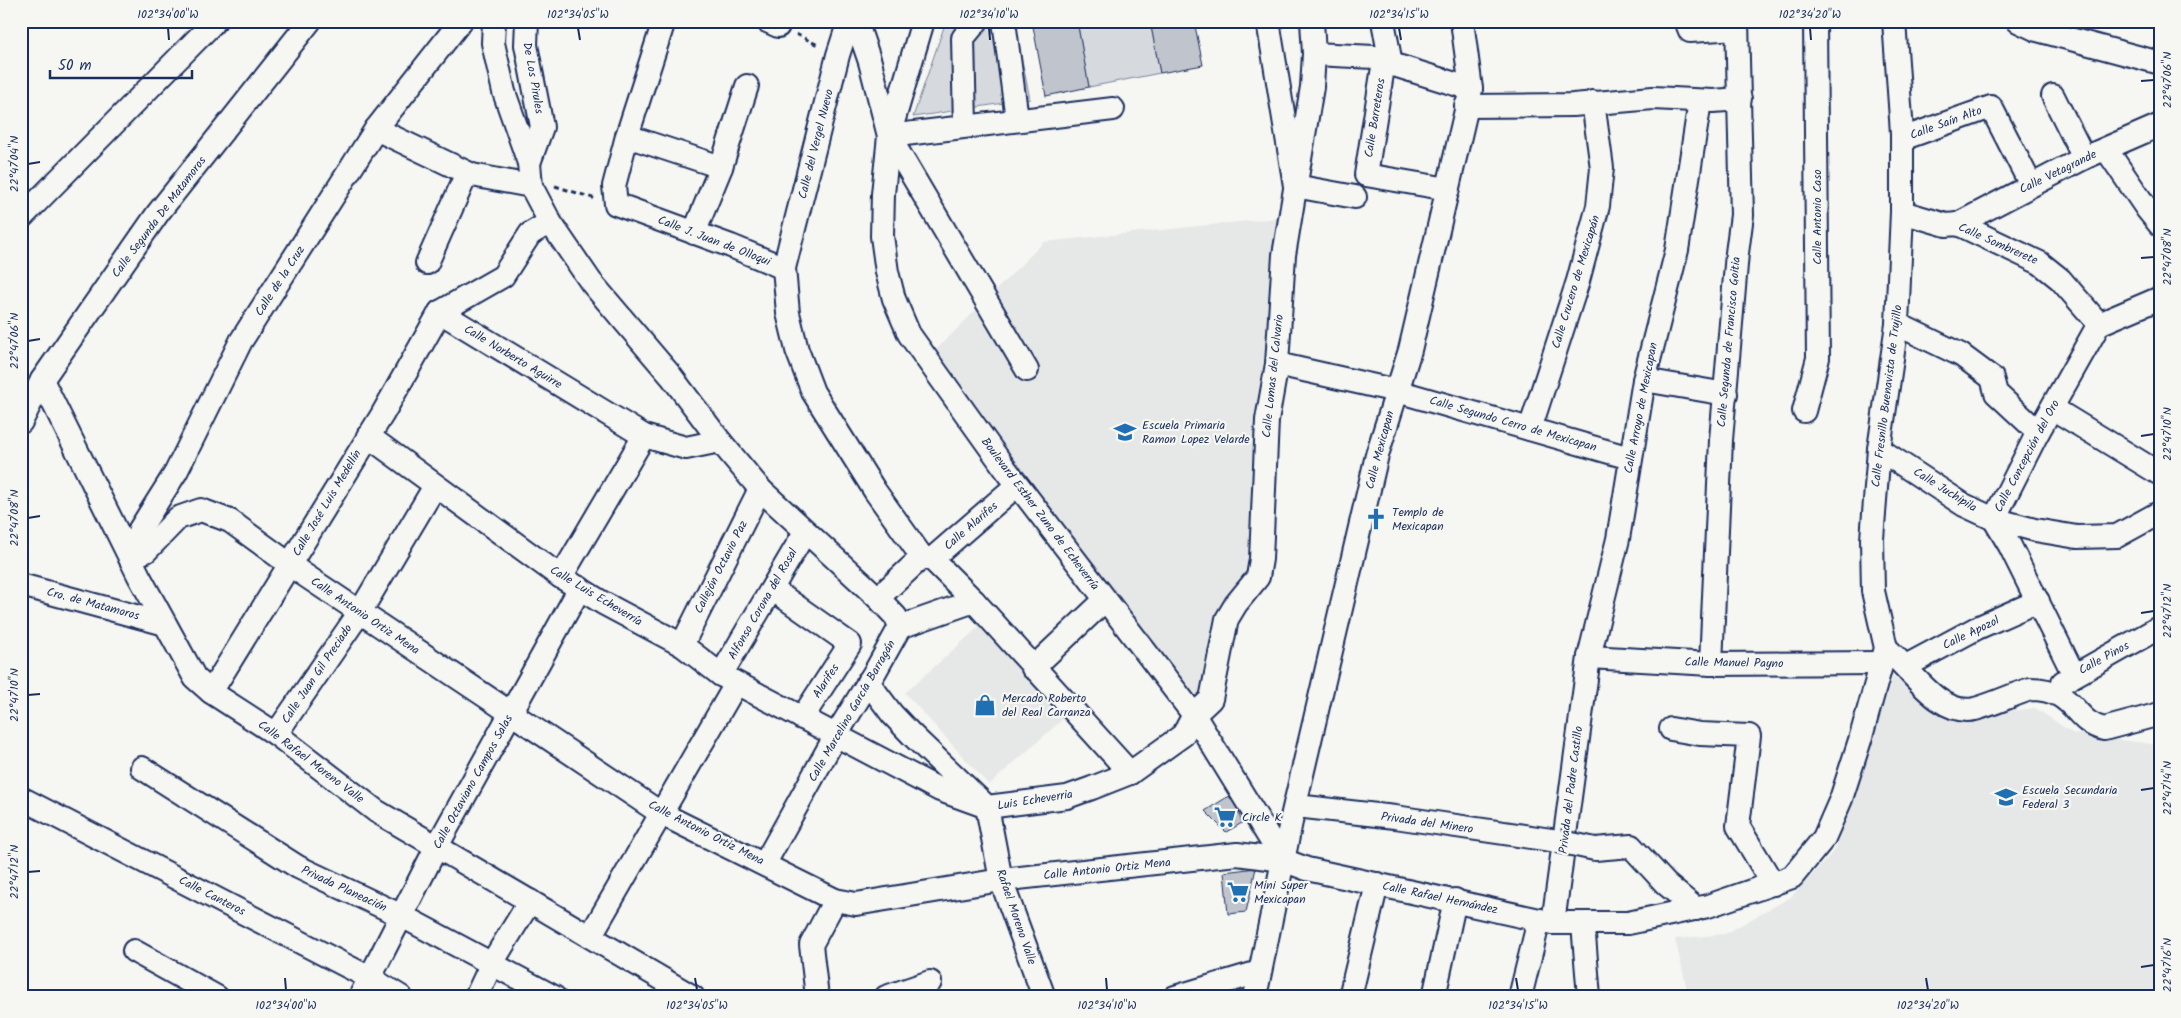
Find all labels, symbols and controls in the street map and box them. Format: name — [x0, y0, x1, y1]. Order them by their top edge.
text: 102°34'00"W — [137, 5, 199, 24]
text: 102°34'05"W — [547, 5, 609, 24]
text: 102°34'10"W — [959, 5, 1019, 24]
text: 102°34'15"W — [1369, 5, 1429, 24]
text: 102°34'20"W — [1779, 5, 1841, 24]
street label: De Los Pirules — [517, 41, 549, 115]
scale bar — [50, 48, 192, 80]
text: 22°47'06"N — [2158, 52, 2177, 108]
text: 50 m — [58, 54, 92, 78]
street label: Calle Barreteros — [1359, 77, 1391, 159]
street label: Calle del Vergel Nuevo — [793, 87, 839, 201]
street label: Calle Saín Alto — [1907, 101, 1985, 145]
text: 22°47'04"N — [5, 136, 24, 192]
street label: Calle Vetagrande — [2016, 145, 2100, 199]
street label: Calle Segunda De Matamoros — [107, 152, 211, 282]
street label: Calle Antonio Caso — [1808, 169, 1827, 265]
street label: Calle J. Juan de Olloqui — [655, 211, 774, 272]
street label: Calle Crucero de Mexicapán — [1547, 213, 1605, 351]
street label: Calle Sombrerete — [1955, 218, 2041, 270]
text: 22°47'08"N — [2158, 228, 2177, 286]
street label: Calle de la Cruz — [250, 242, 310, 320]
street label: Calle Segunda de Francisco Goitia — [1712, 256, 1746, 428]
street label: Calle Fresnillo Buenavista de Trujillo — [1866, 304, 1908, 488]
text: 22°47'06"N — [5, 313, 24, 369]
street label: Calle Lomas del Calvario — [1257, 313, 1289, 439]
street label: Calle Norberto Aguirre — [460, 320, 566, 394]
street label: Calle Arroyo de Mexicapan — [1619, 341, 1663, 475]
street label: Calle Segundo Cerro de Mexicapan — [1427, 391, 1599, 457]
street label: Calle Concepción del Oro — [1989, 396, 2065, 516]
text: 22°47'10"N — [2158, 407, 2177, 461]
street label: Calle Mexicapan — [1360, 409, 1400, 491]
place label: Escuela Primaria Ramon Lopez Velarde — [1142, 416, 1250, 449]
school or university icon: Escuela Primaria Ramon Lopez Velarde — [1112, 419, 1138, 445]
street label: Boulevard Esther Zuno de Echeverría — [976, 434, 1104, 595]
street label: Calle José Luis Medellín — [288, 446, 366, 560]
street label: Calle Juchipila — [1909, 463, 1981, 517]
text: 22°47'08"N — [5, 489, 24, 547]
street label: Calle Alarifes — [940, 497, 1002, 555]
place label: Templo de Mexicapan — [1392, 503, 1444, 536]
church icon: Templo de Mexicapan — [1363, 506, 1389, 532]
street label: Callejón Octavio Paz — [689, 517, 753, 617]
street label: Alfonso Corona del Rosal — [723, 545, 803, 663]
street label: Calle Luis Echeverría — [546, 561, 646, 631]
street label: Calle Antonio Ortiz Mena — [307, 572, 424, 660]
street label: Cro. de Matamoros — [44, 582, 142, 626]
text: 22°47'12"N — [2158, 584, 2177, 638]
street label: Calle Apozol — [1939, 611, 2003, 655]
street label: Calle Juan Gil Preciado — [277, 621, 357, 727]
street label: Calle Marcelino García Barragán — [803, 636, 901, 786]
street label: Calle Pinos — [2075, 636, 2133, 680]
street label: Calle Manuel Payno — [1684, 653, 1784, 673]
street label: Alarifes — [808, 660, 844, 702]
text: 22°47'10"N — [5, 668, 24, 722]
place label: Mercado Roberto del Real Carranza — [1002, 689, 1091, 722]
shop icon: Mercado Roberto del Real Carranza — [972, 692, 998, 718]
street label: Calle Octaviano Campos Salas — [428, 711, 518, 853]
street label: Calle Rafael Moreno Valle — [254, 716, 369, 809]
street label: Privada del Padre Castillo — [1554, 725, 1588, 855]
text: 22°47'14"N — [2158, 761, 2177, 815]
place label: Escuela Secundaria Federal 3 — [2022, 781, 2118, 814]
school or university icon: Escuela Secundaria Federal 3 — [1993, 784, 2019, 810]
street label: Luis Echeverria — [996, 785, 1074, 815]
street label: Calle Antonio Ortiz Mena — [645, 795, 768, 871]
supermarket icon: Circle K — [1212, 804, 1238, 830]
street label: Privada del Minero — [1380, 807, 1474, 839]
place label: Circle K — [1242, 808, 1283, 827]
text: 22°47'12"N — [5, 845, 24, 899]
street label: Calle Antonio Ortiz Mena — [1042, 853, 1172, 885]
street label: Privada Planeación — [298, 861, 390, 917]
street label: Rafael Moreno Valle — [991, 867, 1041, 968]
street label: Calle Canteros — [175, 871, 249, 921]
place label: Mini Super Mexicapan — [1254, 876, 1309, 909]
street label: Calle Rafael Hernández — [1381, 877, 1499, 919]
supermarket icon: Mini Super Mexicapan — [1225, 879, 1251, 905]
text: 22°47'16"N — [2158, 938, 2177, 992]
text: 102°34'00"W — [255, 996, 317, 1015]
text: 102°34'05"W — [666, 996, 728, 1015]
text: 102°34'10"W — [1077, 996, 1137, 1015]
text: 102°34'15"W — [1488, 996, 1548, 1015]
text: 102°34'20"W — [1897, 996, 1959, 1015]

